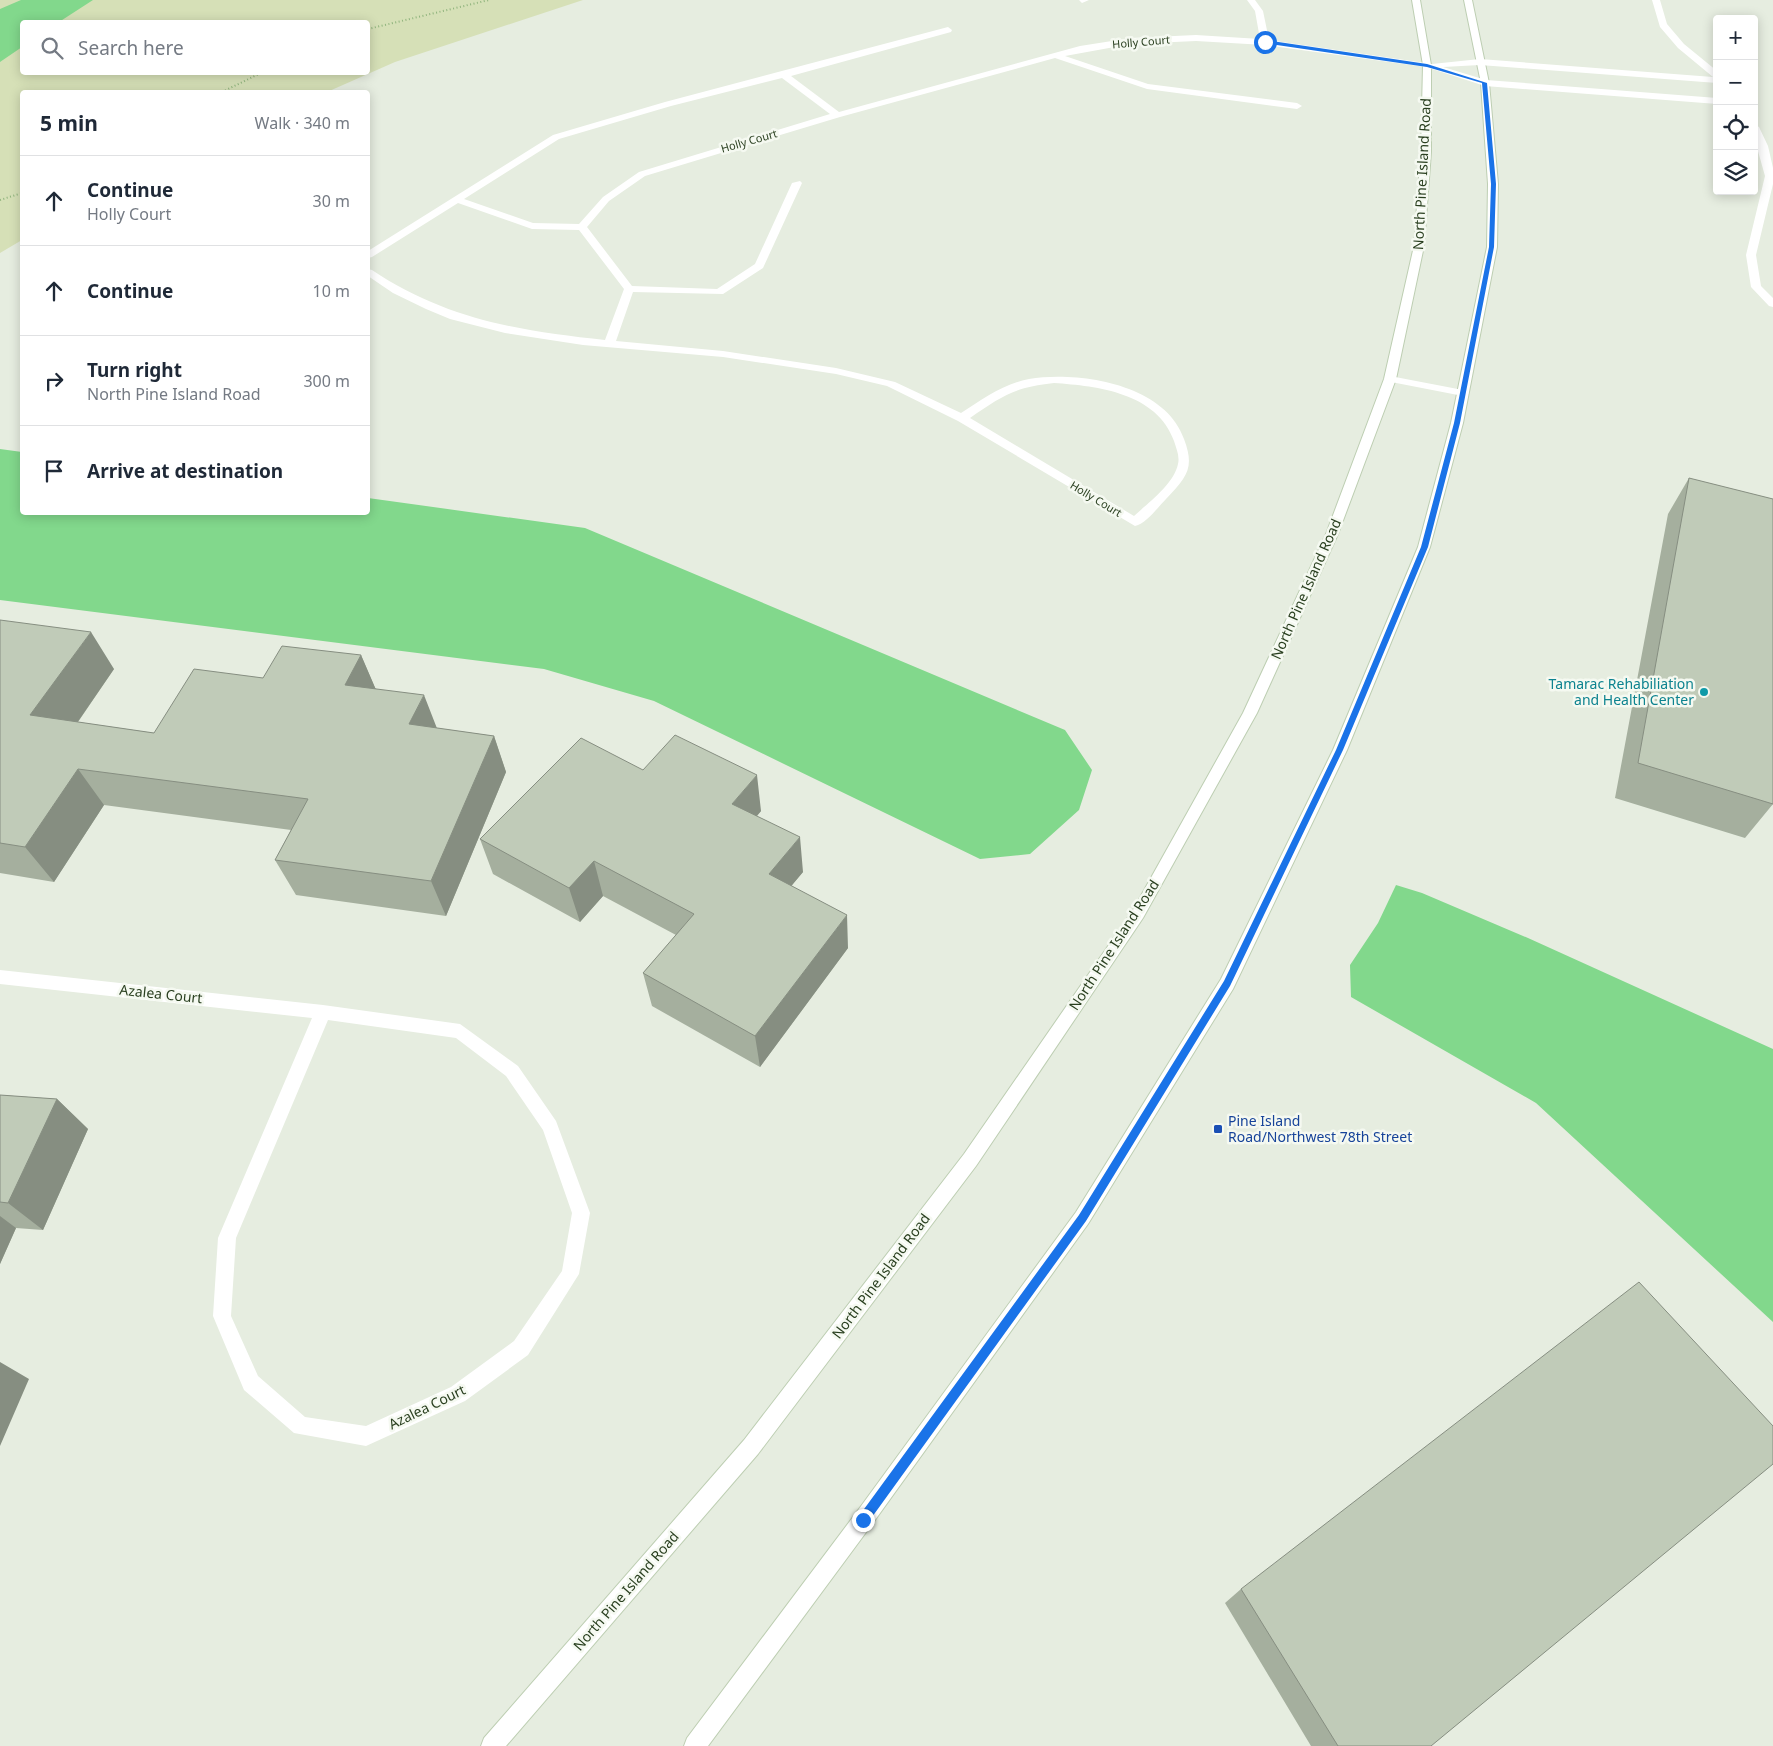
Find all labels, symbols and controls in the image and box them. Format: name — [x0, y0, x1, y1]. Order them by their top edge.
map controls — [1713, 15, 1758, 195]
button: + — [1713, 15, 1758, 60]
search box — [20, 20, 370, 75]
route start — [1254, 31, 1277, 54]
street label: Holly Court — [1111, 32, 1170, 51]
icon: search — [38, 34, 66, 62]
text: Search here — [78, 35, 184, 61]
button: − — [1713, 60, 1758, 105]
street label: North Pine Island Road — [1408, 98, 1435, 250]
button: locate — [1713, 105, 1758, 150]
text: 5 min — [40, 109, 98, 137]
text: Walk · 340 m — [255, 112, 350, 134]
street label: Holly Court — [719, 125, 779, 156]
button: layers — [1713, 150, 1758, 195]
text: Continue — [87, 177, 173, 203]
icon: ahead — [40, 187, 68, 215]
text: 30 m — [313, 190, 350, 212]
text: Holly Court — [87, 203, 171, 225]
icon: ahead — [40, 277, 68, 305]
text: Continue — [87, 278, 173, 304]
text: 10 m — [313, 280, 350, 302]
text: Turn right — [87, 357, 182, 383]
icon: right — [40, 367, 68, 395]
text: 300 m — [303, 370, 350, 392]
text: North Pine Island Road — [87, 383, 261, 405]
icon: arrive — [40, 457, 68, 485]
text: Arrive at destination — [87, 458, 283, 484]
street label: Holly Court — [1068, 477, 1125, 520]
street label: North Pine Island Road — [1266, 516, 1345, 662]
place label: Tamarac Rehabiliation and Health Center — [1549, 674, 1694, 709]
marker: Tamarac Rehabiliation and Health Center — [1698, 686, 1710, 698]
street label: North Pine Island Road — [1064, 876, 1163, 1014]
street label: Azalea Court — [119, 980, 203, 1007]
place label: Pine Island Road/Northwest 78th Street — [1228, 1111, 1412, 1146]
marker: Pine Island Road/Northwest 78th Street — [1212, 1123, 1224, 1135]
street label: North Pine Island Road — [827, 1209, 934, 1342]
street label: Azalea Court — [385, 1380, 468, 1433]
route end — [852, 1509, 875, 1532]
street label: North Pine Island Road — [569, 1527, 683, 1654]

